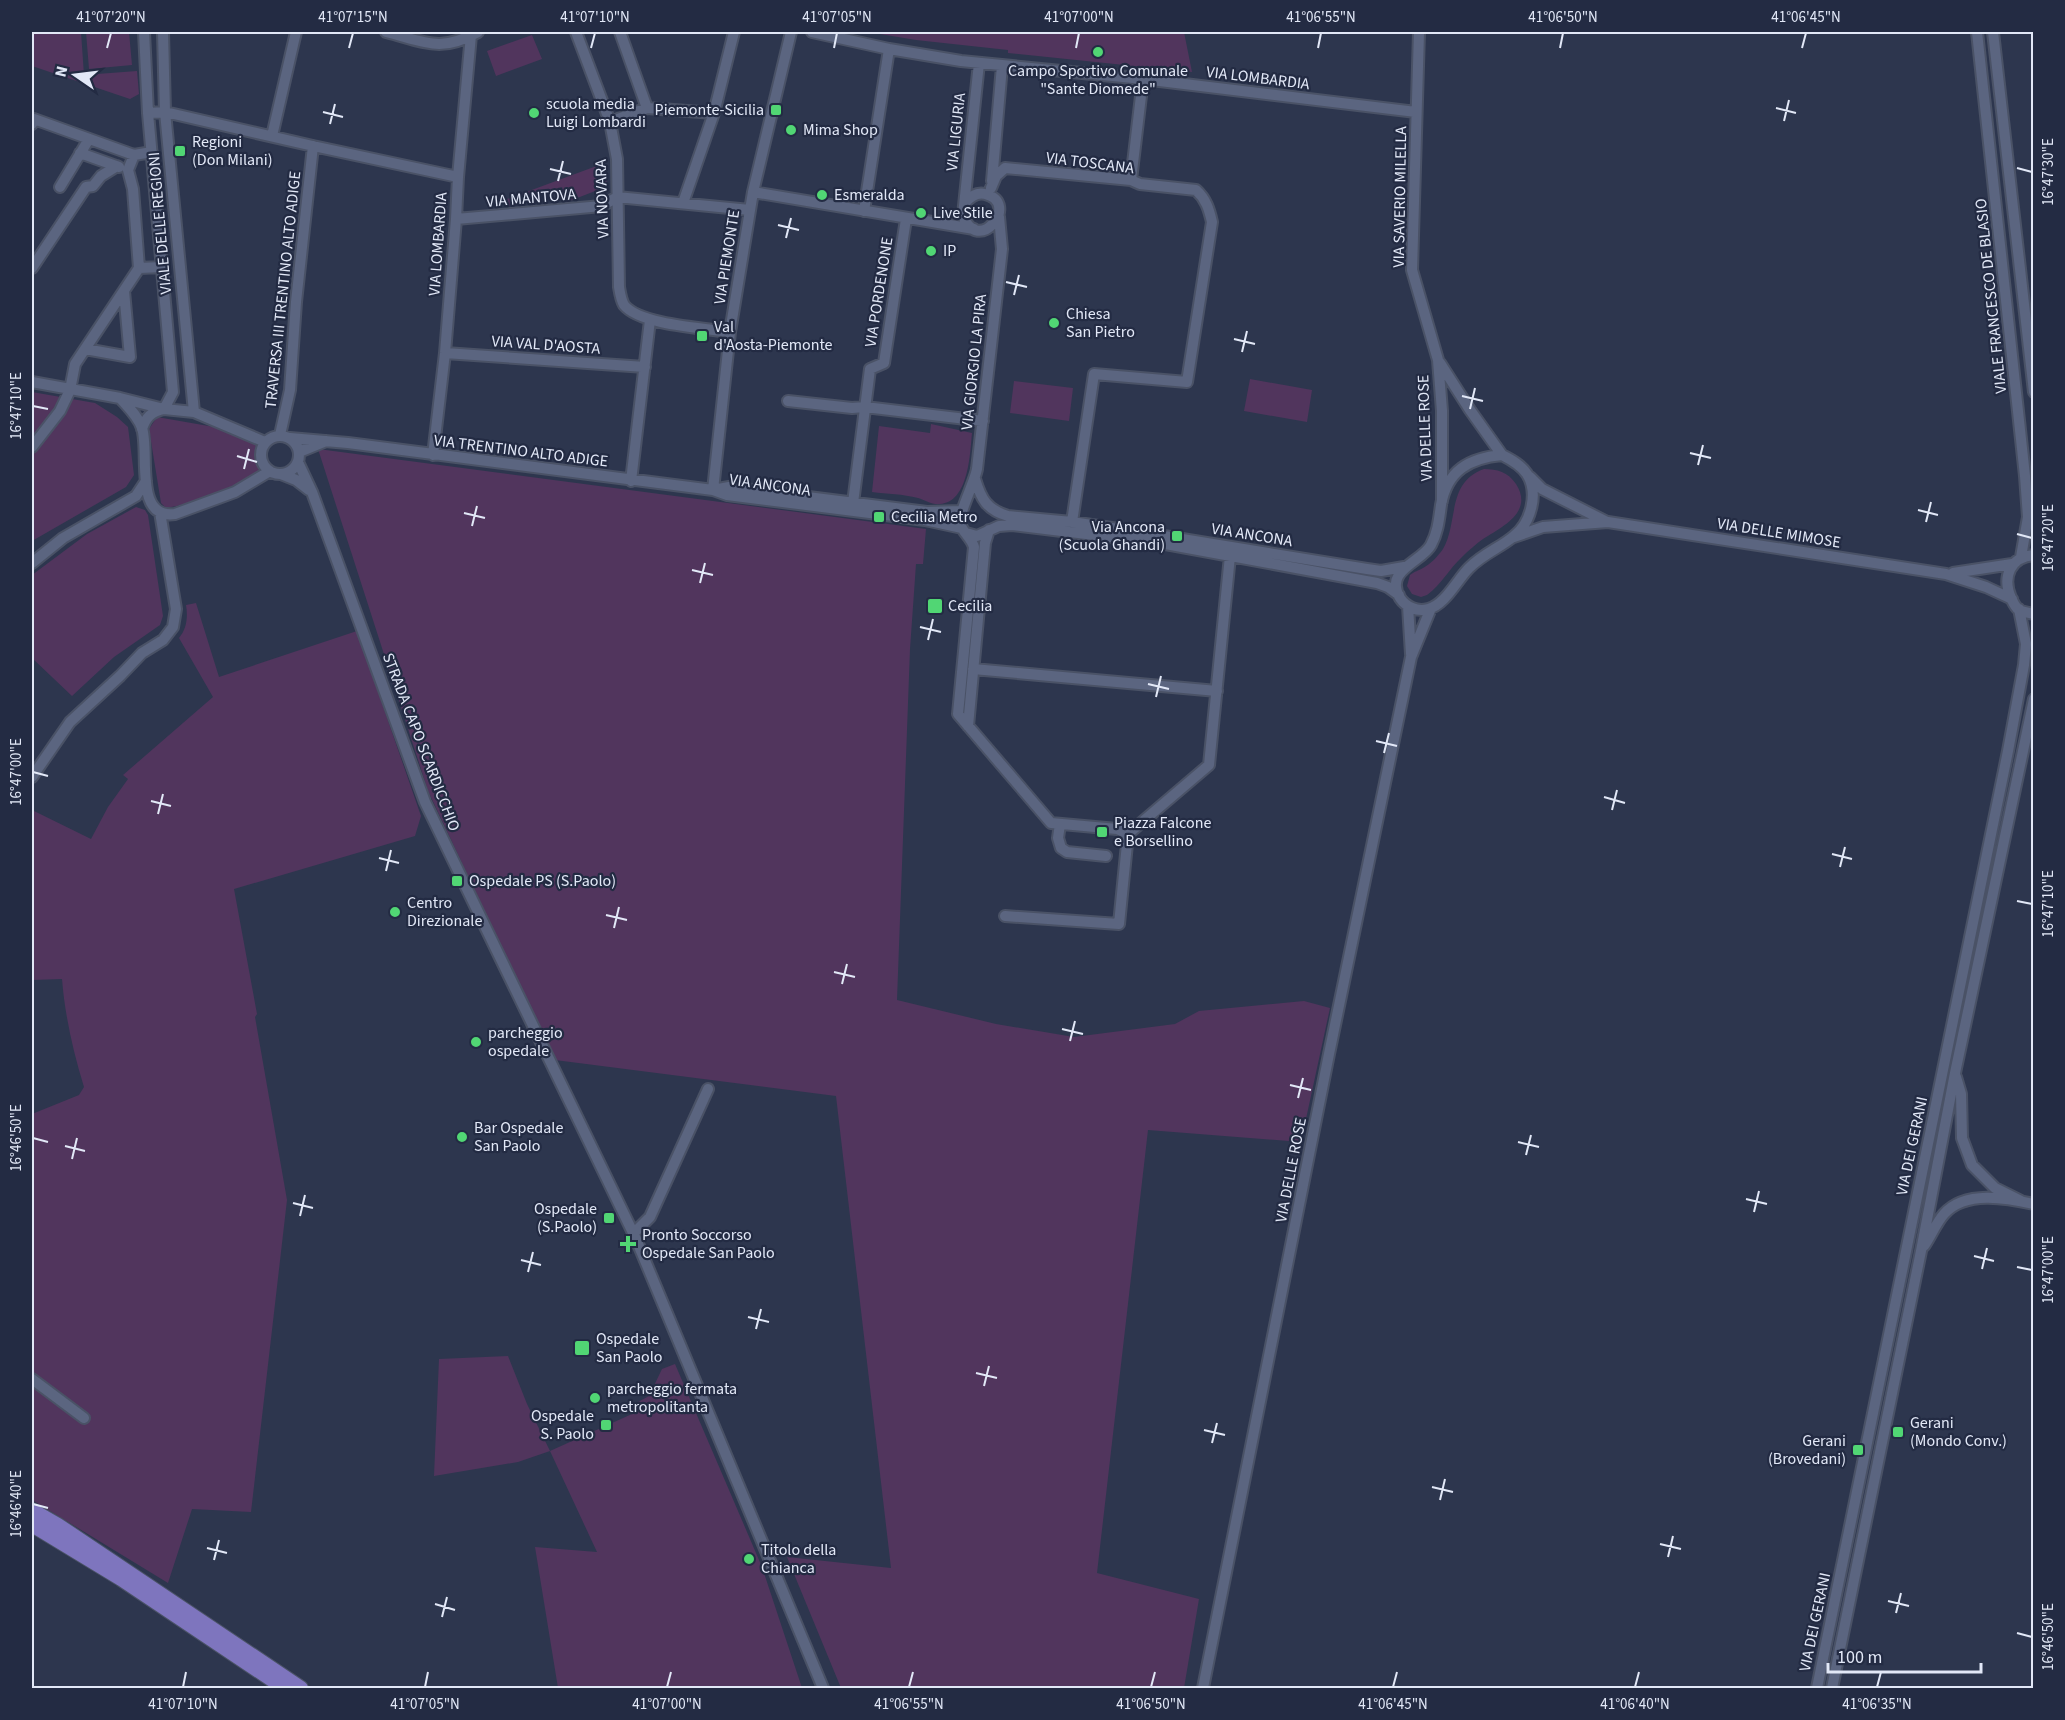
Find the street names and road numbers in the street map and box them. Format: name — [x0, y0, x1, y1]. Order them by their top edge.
street label: VIA LOMBARDIA — [1205, 61, 1311, 95]
street label: VIA LIGURIA — [941, 92, 971, 172]
street label: VIA SAVERIO MILELLA — [1388, 126, 1412, 268]
street label: VIA TOSCANA — [1045, 147, 1136, 179]
street label: VIALE DELLE REGIONI — [143, 151, 177, 295]
street label: VIA NOVARA — [590, 159, 614, 239]
street label: TRAVERSA III TRENTINO ALTO ADIGE — [260, 170, 306, 410]
street label: VIA MANTOVA — [485, 183, 577, 213]
street label: VIA LOMBARDIA — [423, 191, 453, 297]
street label: VIALE FRANCESCO DE BLASIO — [1970, 197, 2012, 395]
street label: VIA PIEMONTE — [709, 208, 745, 306]
street label: VIA PORDENONE — [859, 235, 899, 349]
street label: VIA GIORGIO LA PIRA — [956, 293, 992, 431]
street label: VIA VAL D'AOSTA — [491, 330, 601, 360]
street label: VIA DELLE ROSE — [1412, 374, 1438, 482]
street label: VIA TRENTINO ALTO ADIGE — [433, 429, 609, 473]
street label: VIA ANCONA — [728, 468, 812, 502]
street label: VIA DELLE MIMOSE — [1716, 512, 1842, 554]
street label: VIA ANCONA — [1210, 518, 1294, 552]
street label: STRADA CAPO SCARDICCHIO — [377, 650, 465, 834]
street label: VIA DEI GERANI — [1891, 1094, 1933, 1198]
street label: VIA DELLE ROSE — [1270, 1116, 1312, 1224]
street label: VIA DEI GERANI — [1794, 1570, 1836, 1674]

